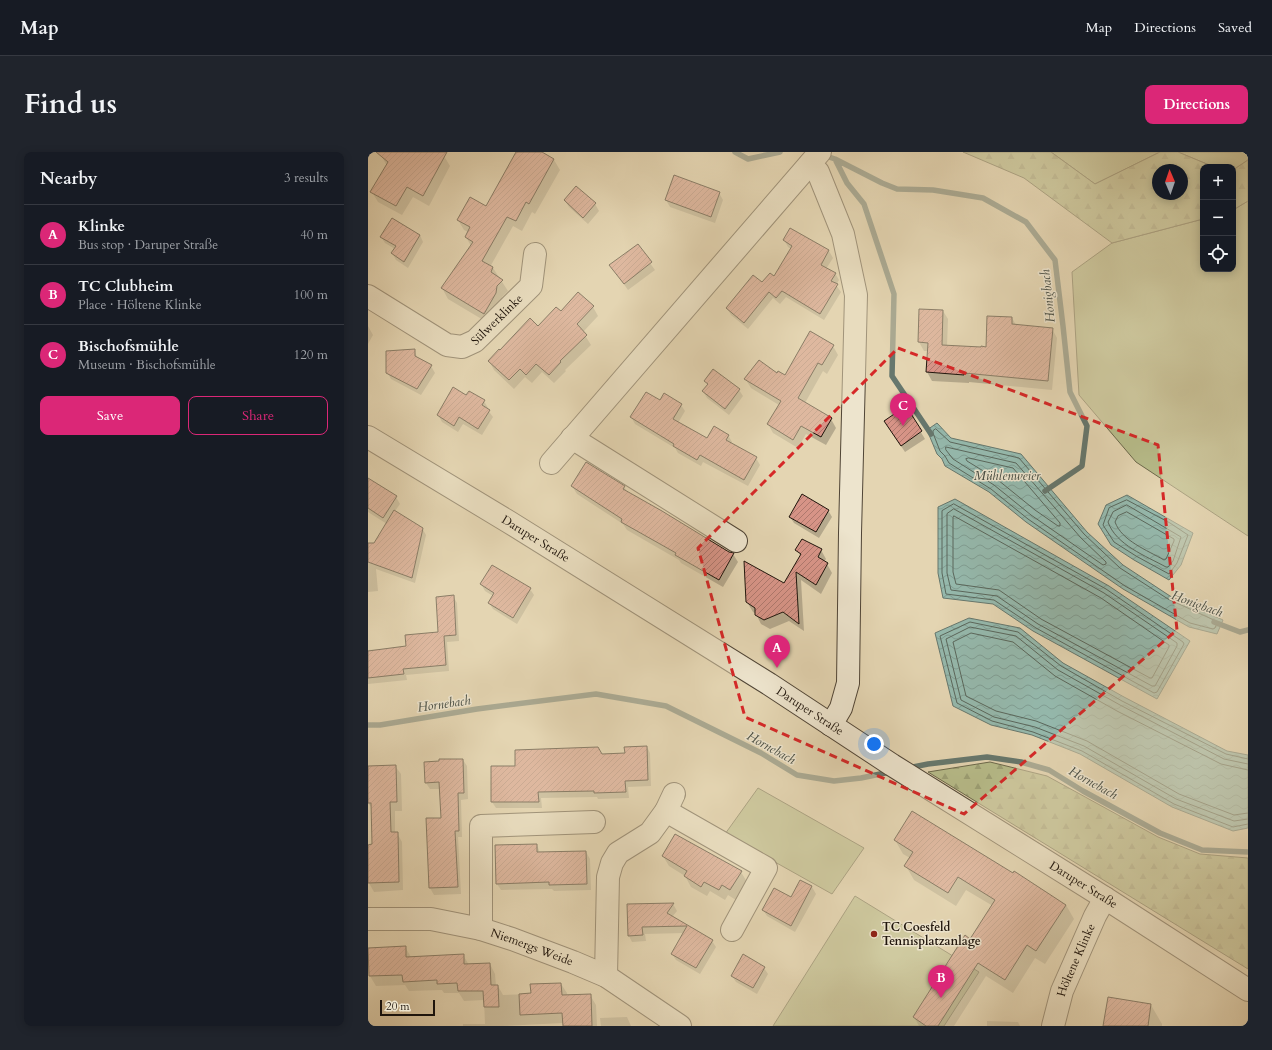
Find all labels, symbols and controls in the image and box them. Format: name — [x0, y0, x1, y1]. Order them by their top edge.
text: Map — [20, 15, 59, 41]
text: Map — [1086, 18, 1112, 37]
text: Directions — [1134, 18, 1196, 37]
text: Saved — [1218, 18, 1252, 37]
text: Find us — [24, 85, 117, 123]
button: Directions — [1145, 85, 1248, 124]
north arrow — [1152, 164, 1188, 200]
map controls — [1200, 164, 1236, 272]
button: + — [1200, 164, 1236, 200]
text: Nearby — [40, 167, 97, 190]
text: 3 results — [284, 169, 328, 187]
button: − — [1200, 200, 1236, 236]
text: Klinke — [78, 216, 125, 236]
text: A — [48, 226, 58, 244]
text: 40 m — [300, 226, 328, 244]
text: Bus stop · Daruper Straße — [78, 236, 218, 254]
button: locate — [1200, 236, 1236, 272]
water label: Honigbach — [1036, 268, 1060, 324]
text: TC Clubheim — [78, 276, 173, 296]
text: B — [48, 286, 58, 304]
text: 100 m — [294, 286, 328, 304]
street label: Sülwerklinke — [467, 290, 526, 349]
text: Place · Höltene Klinke — [78, 296, 202, 314]
text: Bischofsmühle — [78, 336, 179, 356]
text: C — [48, 346, 58, 364]
text: 120 m — [294, 346, 328, 364]
text: Museum · Bischofsmühle — [78, 356, 216, 374]
pin: C — [890, 393, 916, 426]
button: Save — [40, 396, 180, 435]
button: Share — [188, 396, 328, 435]
water label: Mühlenweier — [974, 467, 1041, 485]
street label: Daruper Straße — [499, 511, 573, 566]
water label: Honigbach — [1169, 586, 1226, 622]
pin: A — [764, 635, 790, 668]
street label: Daruper Straße — [773, 683, 847, 739]
water label: Hornebach — [416, 691, 472, 717]
water label: Hornebach — [743, 727, 799, 769]
your location — [864, 734, 884, 754]
water label: Hornebach — [1065, 762, 1121, 804]
street label: Daruper Straße — [1046, 857, 1121, 912]
place label: TC Coesfeld Tennisplatzanlage — [882, 919, 981, 949]
street label: Höltene Klinke — [1053, 921, 1099, 998]
street label: Niemergs Weide — [489, 925, 576, 969]
marker: TC Coesfeld Tennisplatzanlage — [869, 929, 879, 939]
pin: B — [928, 965, 954, 998]
scale bar — [380, 998, 435, 1017]
text: 20 m — [386, 999, 410, 1014]

